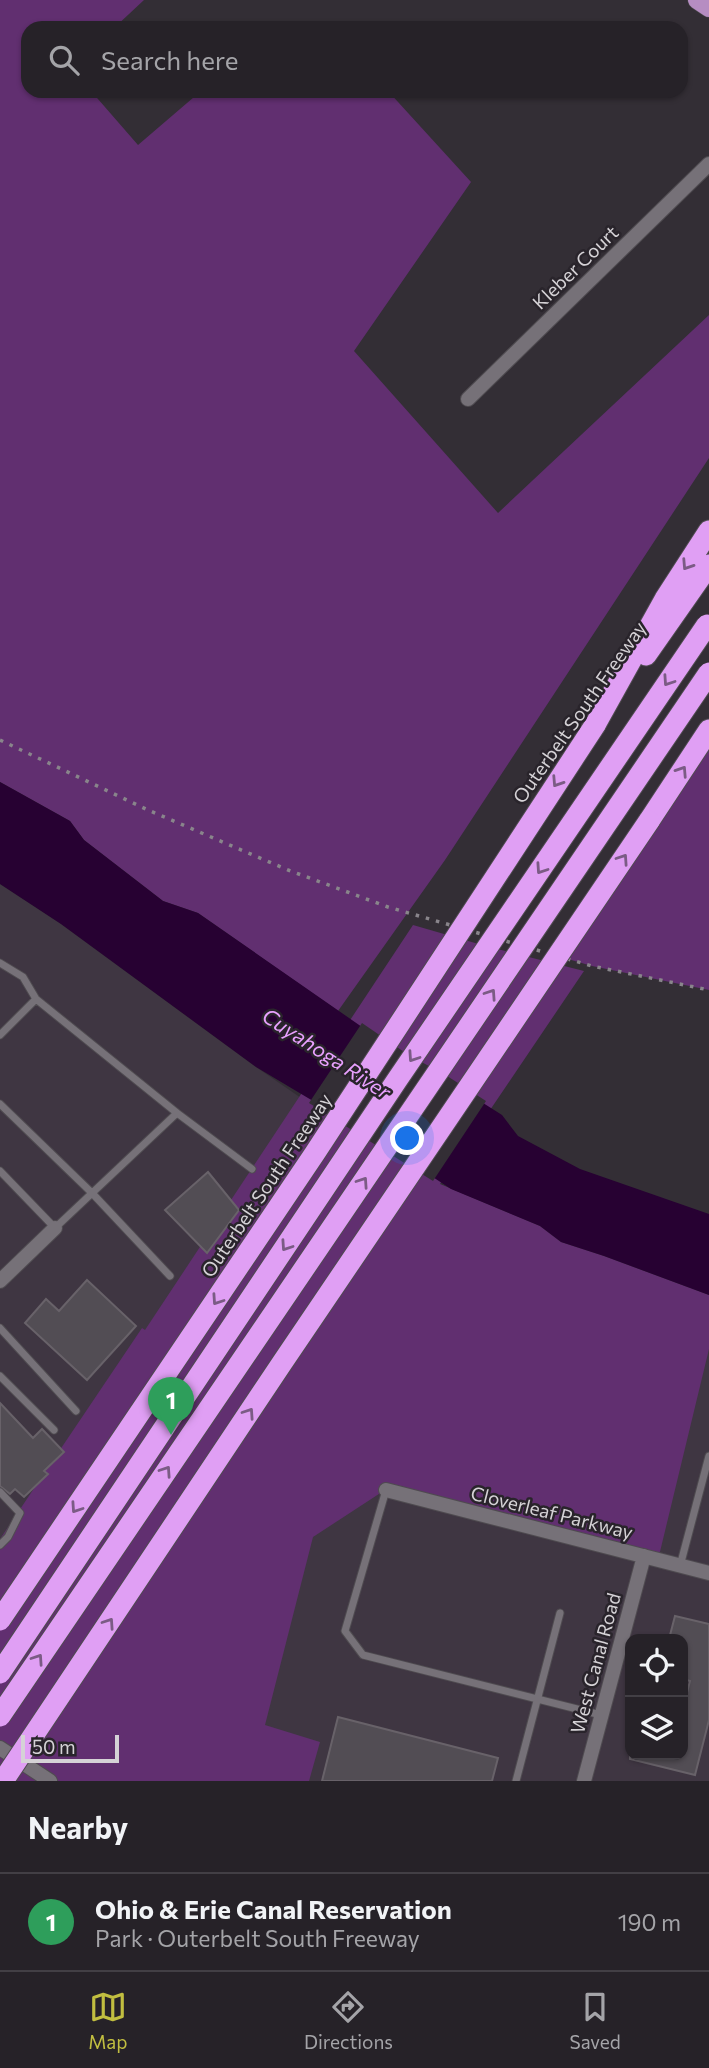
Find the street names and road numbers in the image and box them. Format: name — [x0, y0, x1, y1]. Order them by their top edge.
street label: Kleber Court — [527, 220, 623, 314]
street label: Outerbelt South Freeway — [507, 617, 651, 807]
street label: Outerbelt South Freeway — [196, 1089, 336, 1281]
street label: Cloverleaf Parkway — [469, 1481, 636, 1543]
street label: West Canal Road — [565, 1590, 625, 1736]

